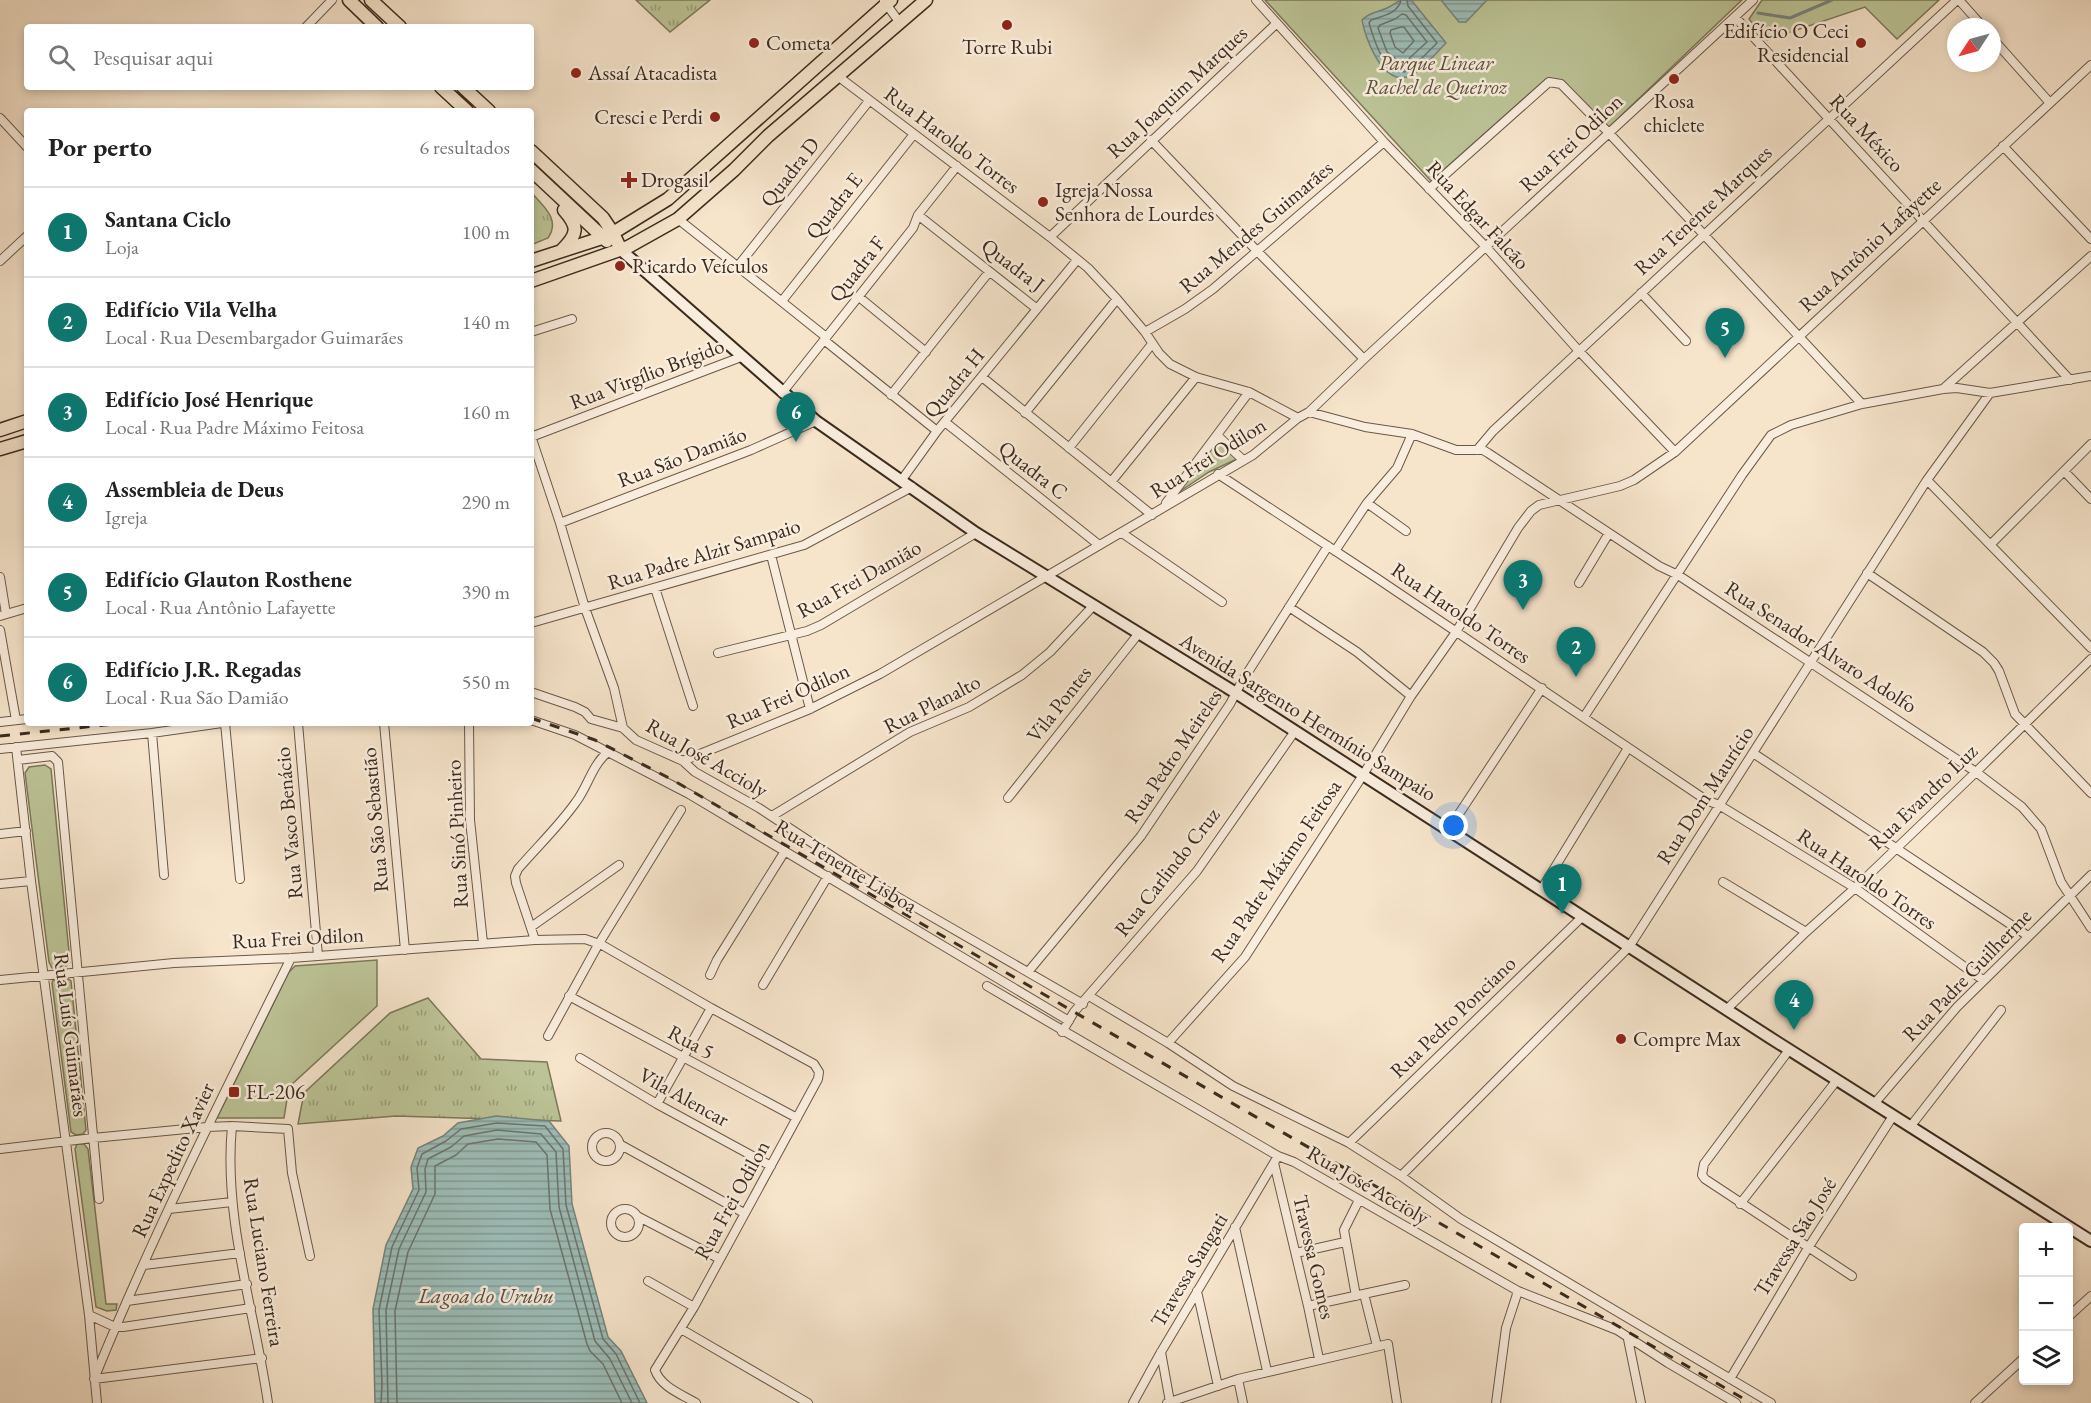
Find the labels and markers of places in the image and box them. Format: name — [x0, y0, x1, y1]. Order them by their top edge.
place label: Edifício O Ceci Residencial — [1724, 17, 1849, 68]
marker: Torre Rubi — [1000, 18, 1014, 32]
place label: Cometa — [766, 29, 831, 56]
place label: Torre Rubi — [962, 33, 1052, 60]
marker: Cometa — [747, 36, 761, 50]
marker: Edifício O Ceci Residencial — [1854, 36, 1868, 50]
place label: Assaí Atacadista — [587, 59, 718, 86]
marker: Assaí Atacadista — [569, 66, 583, 80]
marker: Rosa chiclete — [1667, 72, 1681, 86]
place label: Rosa chiclete — [1643, 87, 1705, 138]
place label: Cresci e Perdi — [594, 103, 703, 130]
marker: Cresci e Perdi — [708, 110, 722, 124]
place label: Drogasil — [641, 166, 709, 193]
marker: Drogasil — [622, 173, 636, 187]
place label: Igreja Nossa Senhora de Lourdes — [1055, 176, 1214, 227]
marker: Igreja Nossa Senhora de Lourdes — [1036, 195, 1050, 209]
place label: Ricardo Veículos — [632, 252, 768, 279]
marker: Ricardo Veículos — [613, 259, 627, 273]
pin: 5 — [1706, 308, 1744, 358]
pin: 6 — [776, 392, 816, 442]
pin: 3 — [1504, 560, 1543, 610]
pin: 2 — [1556, 628, 1596, 677]
pin: 1 — [1542, 864, 1582, 914]
pin: 4 — [1774, 980, 1814, 1030]
place label: Compre Max — [1633, 1025, 1741, 1052]
marker: Compre Max — [1614, 1032, 1628, 1046]
place label: FL-206 — [246, 1078, 305, 1105]
marker: FL-206 — [227, 1085, 241, 1099]

